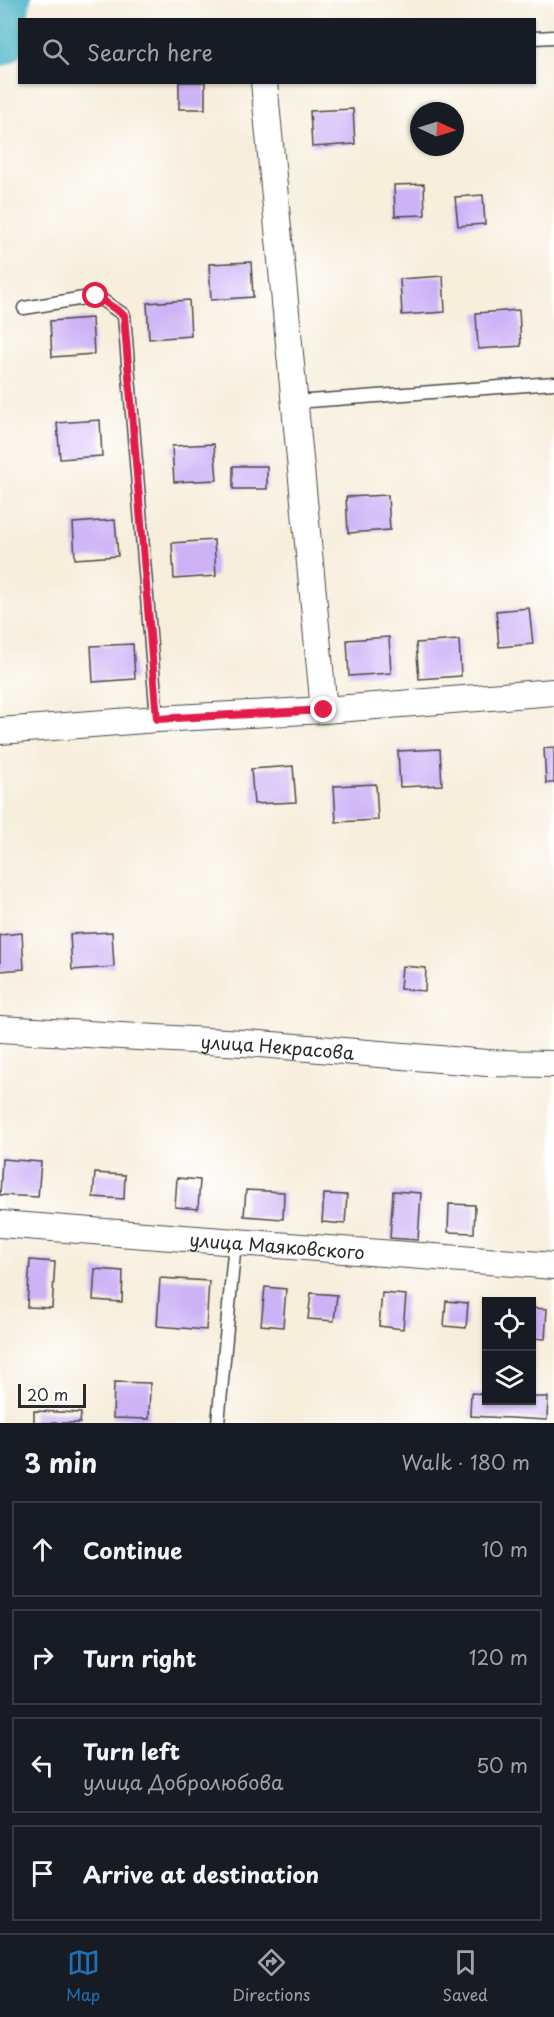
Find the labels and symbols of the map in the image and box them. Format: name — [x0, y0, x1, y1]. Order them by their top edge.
north arrow — [410, 102, 464, 156]
route start — [82, 282, 108, 308]
route end — [310, 696, 336, 722]
street label: улица Некрасова — [200, 1027, 356, 1065]
street label: улица Маяковского — [189, 1225, 366, 1265]
scale bar — [18, 1381, 86, 1408]

